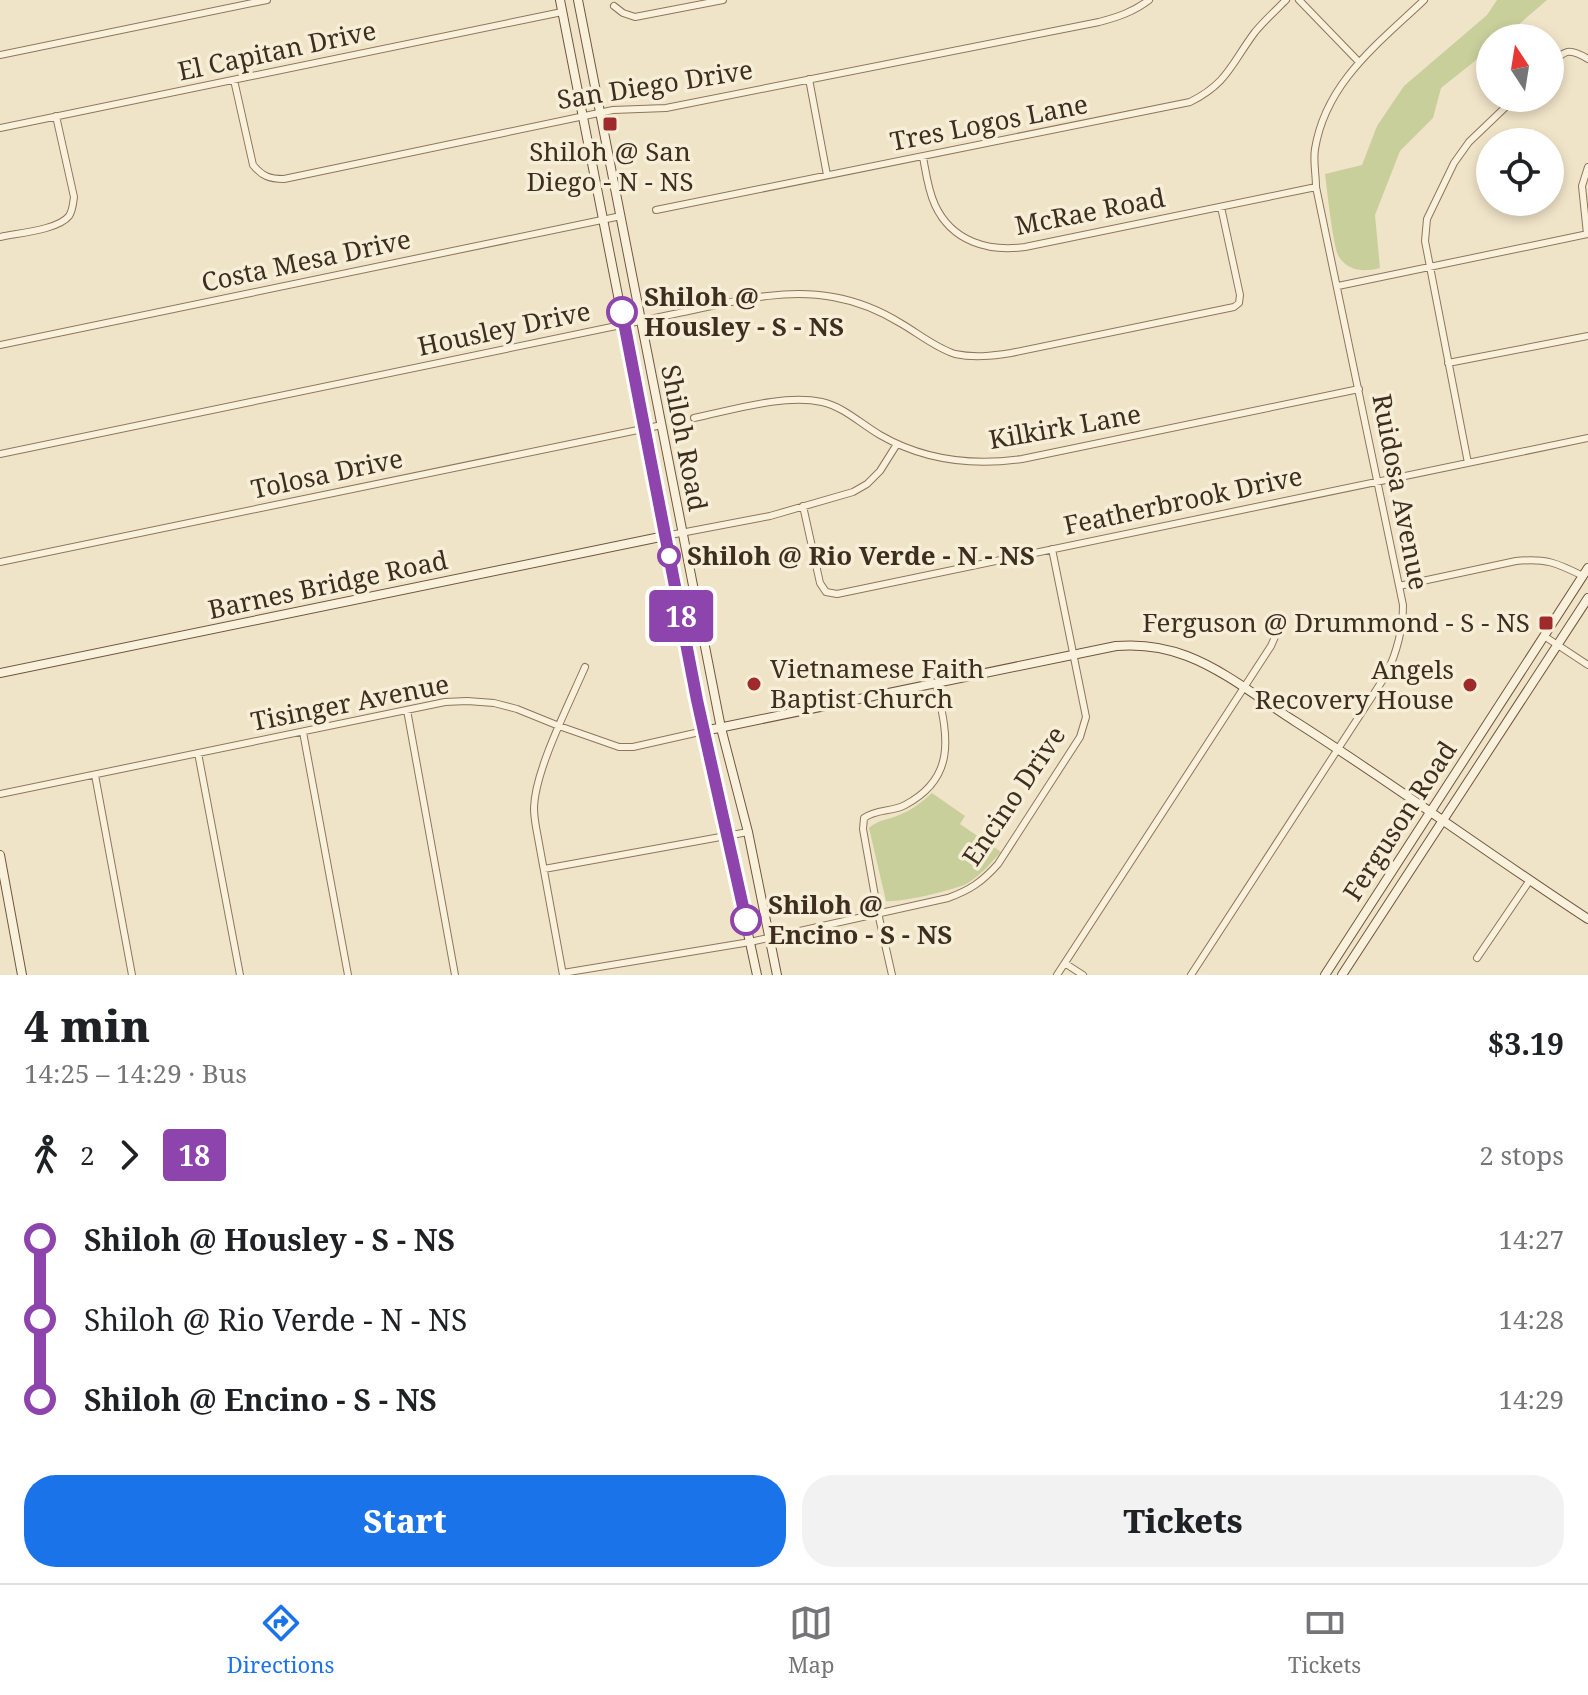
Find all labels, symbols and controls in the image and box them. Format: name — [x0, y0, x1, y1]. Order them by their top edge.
street label: El Capitan Drive — [174, 11, 379, 89]
north arrow — [1476, 24, 1564, 112]
map controls — [1476, 24, 1564, 216]
street label: San Diego Drive — [554, 51, 755, 117]
street label: Tres Logos Lane — [887, 85, 1091, 159]
marker: Shiloh @ San Diego - N - NS — [601, 115, 619, 133]
button: locate — [1476, 128, 1564, 216]
place label: Shiloh @ San Diego - N - NS — [526, 133, 694, 199]
street label: McRae Road — [1012, 179, 1168, 243]
street label: Costa Mesa Drive — [198, 220, 414, 300]
place label: Shiloh @ Housley - S - NS — [644, 278, 844, 344]
street label: Housley Drive — [414, 292, 593, 364]
marker: Shiloh @ Housley - S - NS — [607, 297, 637, 327]
street label: Shiloh Road — [653, 362, 717, 514]
street label: Ruidosa Avenue — [1364, 391, 1438, 593]
street label: Kilkirk Lane — [986, 395, 1144, 457]
street label: Tolosa Drive — [248, 439, 406, 507]
street label: Featherbrook Drive — [1060, 457, 1306, 543]
place label: Shiloh @ Rio Verde - N - NS — [687, 537, 1035, 573]
street label: Barnes Bridge Road — [205, 541, 451, 627]
marker: Shiloh @ Rio Verde - N - NS — [658, 545, 680, 567]
line badge: 18 — [645, 590, 717, 642]
text: 18 — [665, 597, 697, 635]
place label: Ferguson @ Drummond - S - NS — [1142, 604, 1530, 640]
marker: Ferguson @ Drummond - S - NS — [1537, 614, 1555, 632]
place label: Vietnamese Faith Baptist Church — [770, 650, 984, 716]
place label: Angels Recovery House — [1255, 651, 1454, 717]
street label: Tisinger Avenue — [248, 665, 452, 739]
marker: Vietnamese Faith Baptist Church — [745, 675, 763, 693]
marker: Angels Recovery House — [1461, 676, 1479, 694]
street label: Encino Drive — [953, 719, 1073, 872]
street label: Ferguson Road — [1334, 734, 1464, 907]
place label: Shiloh @ Encino - S - NS — [768, 886, 952, 952]
marker: Shiloh @ Encino - S - NS — [731, 905, 761, 935]
text: 4 min — [24, 995, 150, 1055]
text: $3.19 — [1487, 1023, 1564, 1064]
text: 14:25 – 14:29 · Bus — [24, 1055, 247, 1091]
icon: walk — [24, 1133, 68, 1177]
icon: forward — [107, 1133, 151, 1177]
text: 18 — [179, 1136, 210, 1174]
text: 2 — [80, 1137, 95, 1173]
text: 2 stops — [1479, 1137, 1564, 1173]
text: Shiloh @ Housley - S - NS — [84, 1219, 455, 1260]
text: 14:27 — [1498, 1221, 1564, 1257]
text: Shiloh @ Rio Verde - N - NS — [84, 1299, 467, 1340]
text: 14:28 — [1498, 1301, 1564, 1337]
text: Shiloh @ Encino - S - NS — [84, 1379, 437, 1420]
text: 14:29 — [1498, 1381, 1564, 1417]
button: Start — [24, 1475, 786, 1567]
button: Tickets — [802, 1475, 1564, 1567]
tab: Directions — [227, 1601, 334, 1679]
tab: Map — [788, 1601, 834, 1679]
tab: Tickets — [1288, 1601, 1361, 1679]

